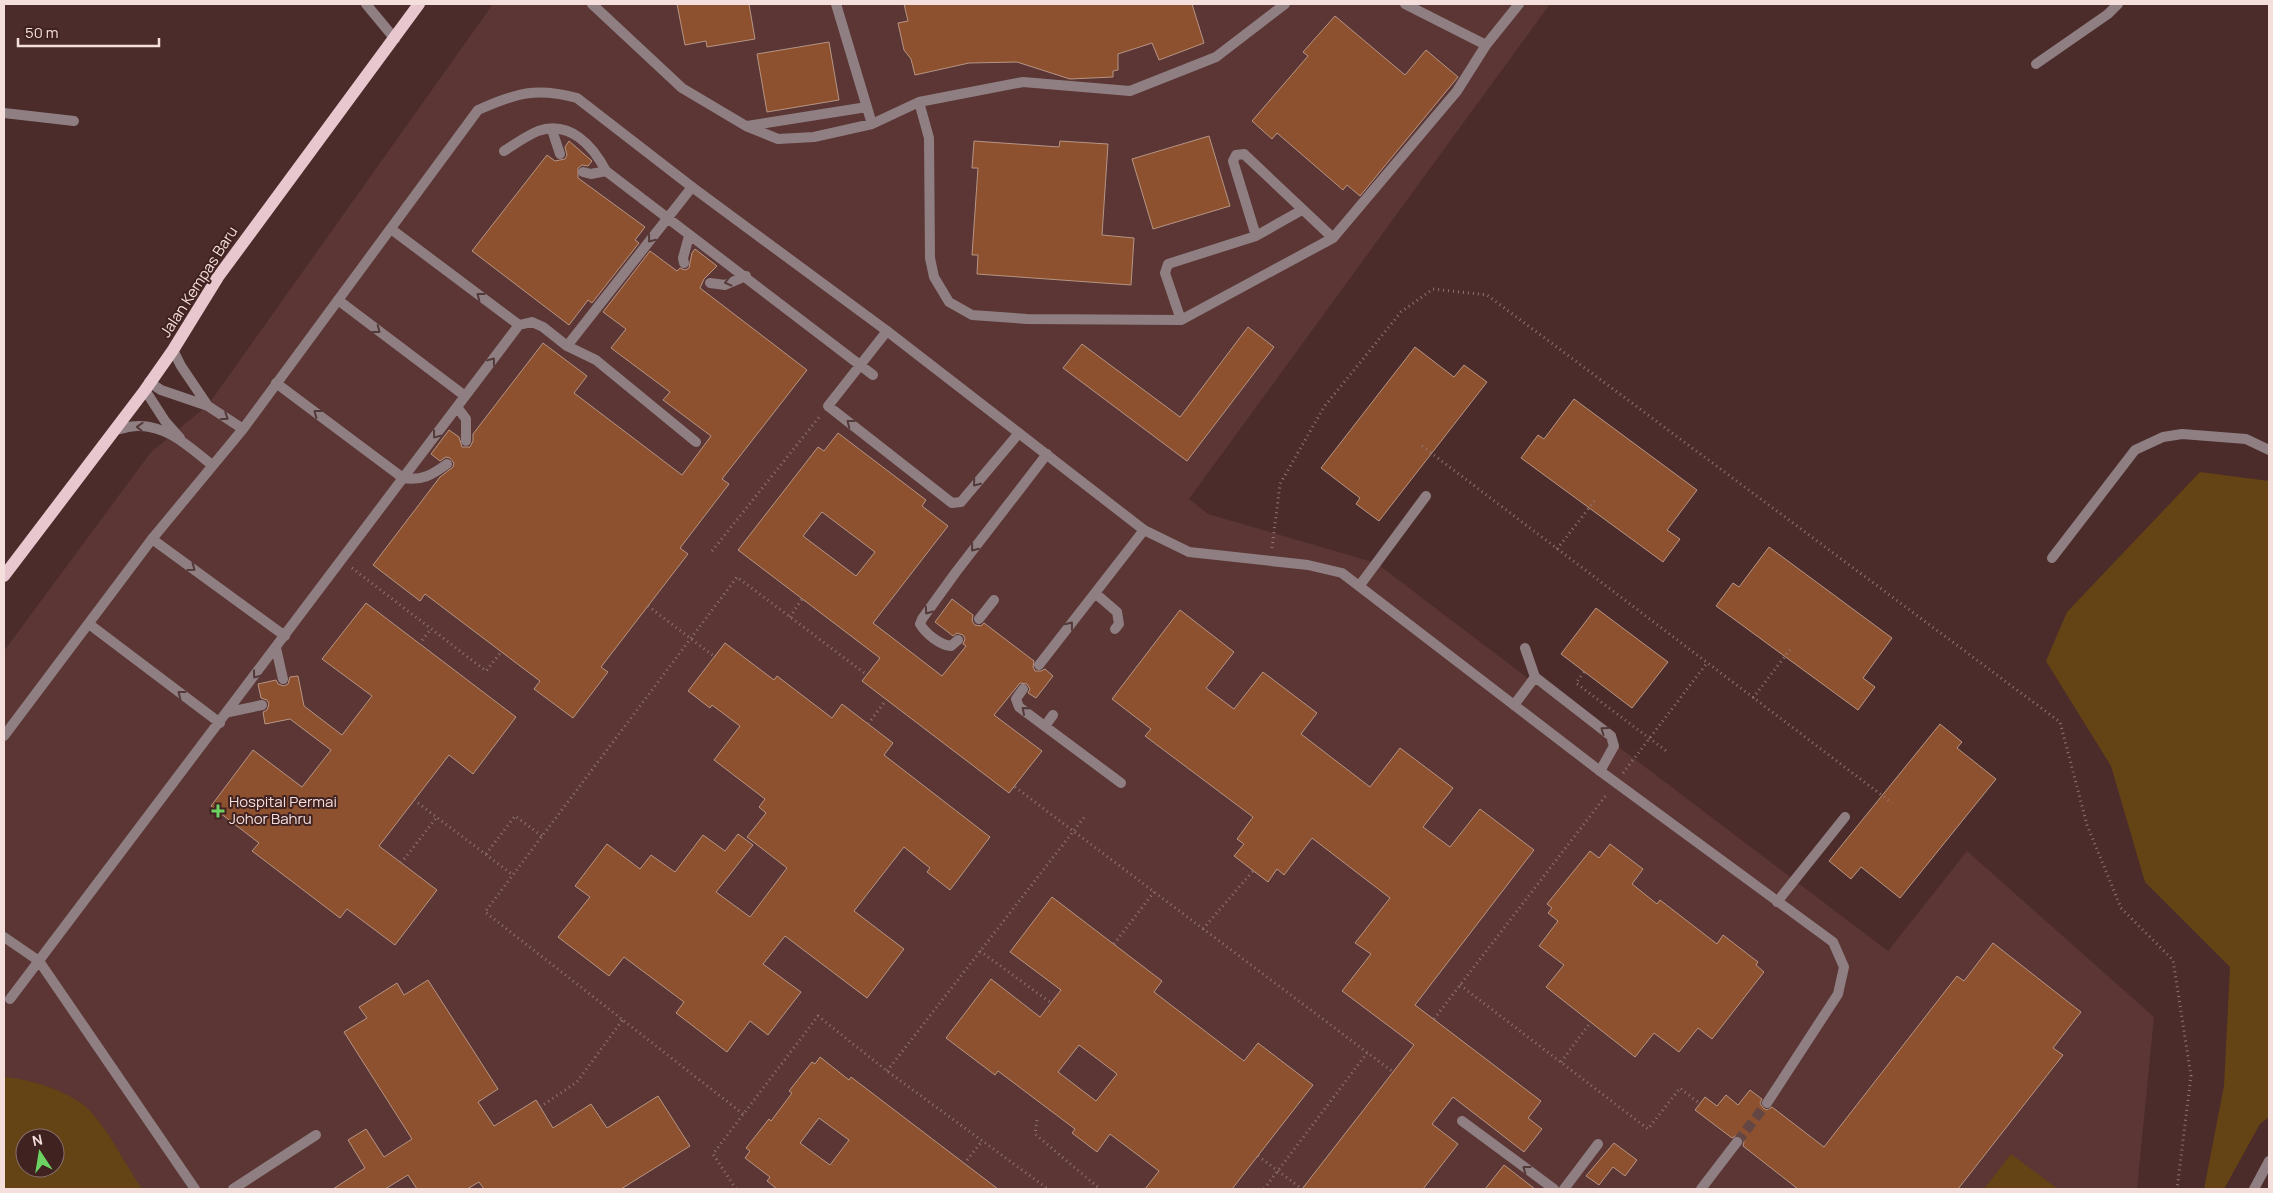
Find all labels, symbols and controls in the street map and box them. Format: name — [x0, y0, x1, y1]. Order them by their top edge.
scale bar — [18, 15, 159, 47]
text: 50 m — [25, 22, 59, 43]
street label: Jalan Kempas Baru — [155, 222, 242, 341]
one-way arrow — [648, 233, 656, 242]
one-way arrow — [724, 276, 732, 287]
one-way arrow — [476, 293, 486, 302]
one-way arrow — [371, 324, 381, 333]
one-way arrow — [486, 357, 495, 367]
one-way arrow — [219, 411, 228, 420]
one-way arrow — [314, 411, 323, 419]
one-way arrow — [846, 420, 856, 429]
one-way arrow — [135, 422, 143, 433]
one-way arrow — [433, 429, 442, 439]
one-way arrow — [973, 477, 981, 486]
one-way arrow — [972, 542, 980, 551]
one-way arrow — [186, 562, 196, 571]
one-way arrow — [925, 606, 934, 615]
one-way arrow — [1064, 621, 1073, 630]
one-way arrow — [253, 669, 262, 679]
one-way arrow — [178, 691, 187, 699]
one-way arrow — [1021, 707, 1030, 716]
one-way arrow — [1600, 727, 1609, 736]
place label: Hospital Permai Johor Bahru — [229, 791, 337, 829]
marker: Hospital Permai Johor Bahru — [211, 804, 225, 818]
north arrow — [15, 1128, 65, 1178]
text: N — [30, 1129, 44, 1150]
one-way arrow — [1522, 1166, 1532, 1175]

